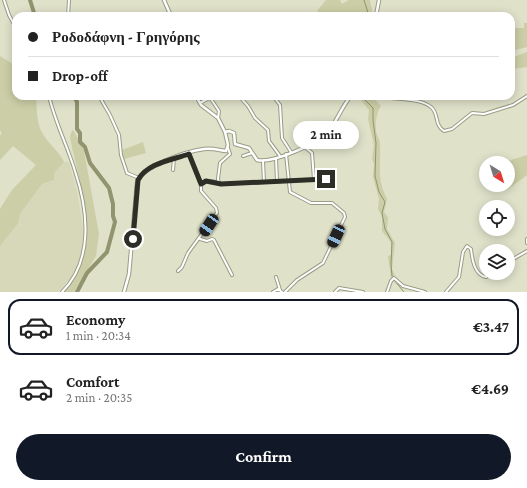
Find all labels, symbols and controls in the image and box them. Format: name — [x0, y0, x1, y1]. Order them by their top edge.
text: Ροδοδάφνη - Γρηγόρης — [52, 29, 200, 45]
text: Drop-off — [52, 68, 108, 84]
callout: 2 min — [293, 121, 359, 149]
text: 2 min — [310, 127, 342, 142]
north arrow — [479, 156, 515, 192]
map controls — [479, 156, 515, 280]
route end — [317, 170, 335, 188]
button: locate — [479, 200, 515, 236]
car — [197, 212, 221, 238]
car — [325, 223, 347, 249]
route start — [124, 230, 142, 248]
button: layers — [479, 244, 515, 280]
icon: car — [18, 309, 54, 345]
text: Economy — [66, 312, 125, 328]
text: €3.47 — [473, 319, 509, 335]
text: 1 min · 20:34 — [66, 328, 131, 343]
icon: car — [18, 371, 54, 407]
text: Comfort — [66, 374, 120, 390]
text: €4.69 — [471, 381, 509, 397]
text: 2 min · 20:35 — [66, 390, 132, 405]
button: Confirm — [16, 434, 511, 480]

